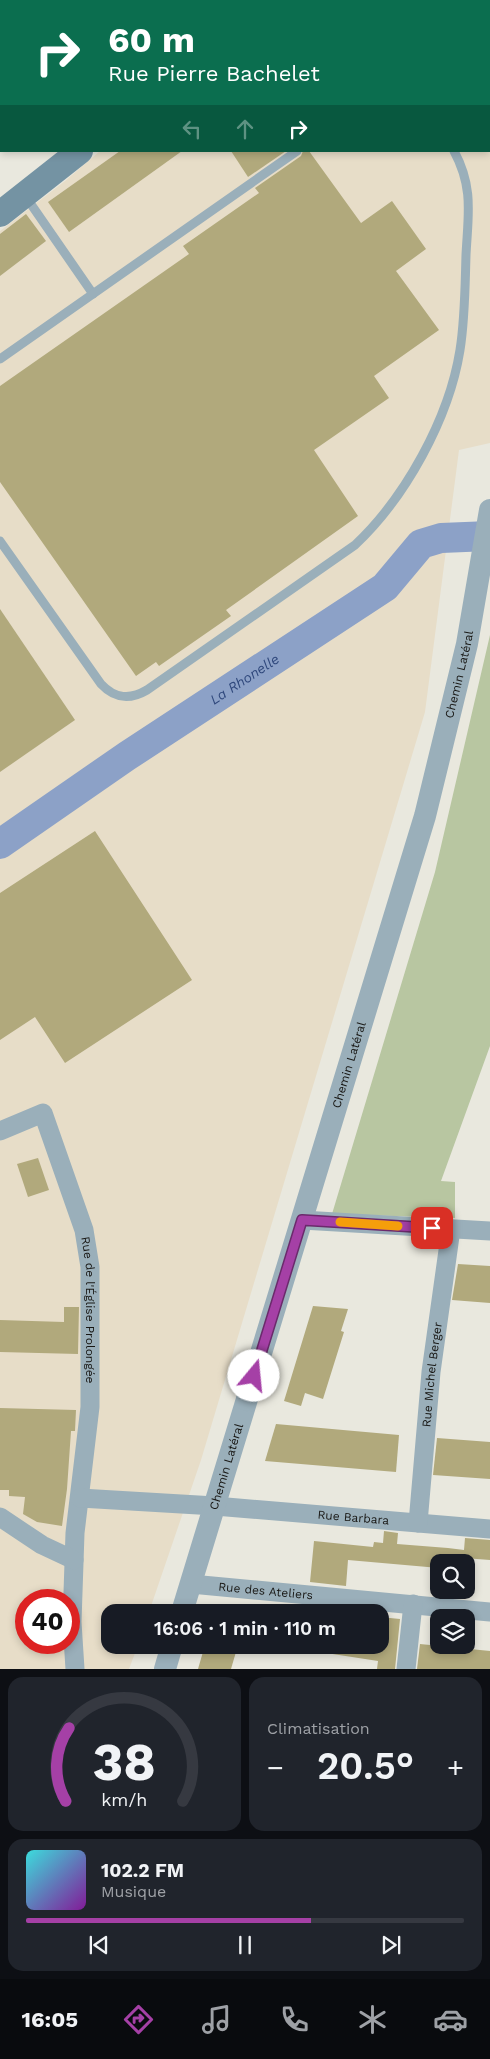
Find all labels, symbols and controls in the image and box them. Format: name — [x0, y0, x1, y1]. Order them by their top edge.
text: 60 m — [108, 19, 195, 61]
icon: right — [25, 20, 90, 85]
text: Rue Pierre Bachelet — [108, 61, 320, 86]
icon: left — [178, 115, 206, 143]
icon: ahead — [231, 115, 259, 143]
icon: right — [284, 115, 312, 143]
street label: Chemin Latéral — [442, 629, 476, 720]
water label: La Rhonelle — [207, 651, 282, 708]
street label: Chemin Latéral — [329, 1020, 369, 1110]
pin — [411, 1207, 453, 1249]
icon: arrive — [418, 1214, 446, 1242]
street label: Rue de l'Église Prolongée — [78, 1236, 97, 1384]
street label: Rue Michel Berger — [419, 1321, 445, 1428]
position arrow — [227, 1349, 279, 1401]
street label: Chemin Latéral — [207, 1421, 246, 1512]
street label: Rue Barbara — [317, 1508, 390, 1528]
map controls — [430, 1554, 475, 1654]
button: search — [430, 1554, 475, 1599]
street label: Rue des Ateliers — [218, 1580, 314, 1602]
speed limit sign: 40 — [15, 1589, 80, 1654]
button: layers — [430, 1609, 475, 1654]
text: 16:06 · 1 min · 110 m — [154, 1617, 336, 1640]
text: Climatisation — [267, 1719, 370, 1738]
text: 38 — [93, 1732, 156, 1793]
text: 20.5° — [317, 1744, 414, 1788]
text: − — [267, 1751, 284, 1784]
text: + — [447, 1751, 464, 1784]
text: km/h — [101, 1789, 148, 1810]
text: 102.2 FM — [101, 1859, 184, 1882]
text: Musique — [101, 1882, 166, 1901]
icon: previous — [85, 1931, 113, 1959]
icon: pause — [231, 1931, 259, 1959]
icon: next — [377, 1931, 405, 1959]
icon: directions — [121, 2002, 156, 2037]
icon: music — [199, 2002, 234, 2037]
icon: phone — [277, 2002, 312, 2037]
icon: climate — [355, 2002, 390, 2037]
icon: car — [433, 2002, 468, 2037]
text: 16:05 — [22, 2007, 78, 2032]

